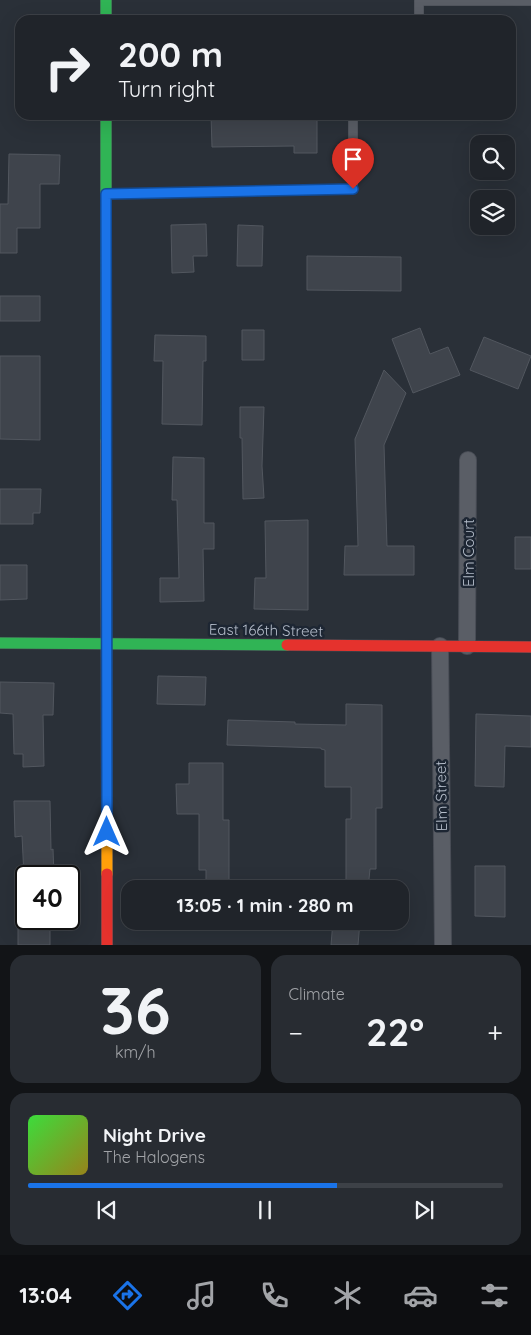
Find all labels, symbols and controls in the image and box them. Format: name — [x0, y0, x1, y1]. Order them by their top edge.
text: 200 m — [118, 32, 223, 76]
icon: right — [35, 35, 100, 100]
text: Turn right — [118, 75, 215, 103]
map controls — [470, 135, 515, 235]
button: search — [470, 135, 515, 180]
pin — [332, 138, 374, 189]
icon: arrive — [339, 145, 367, 173]
button: layers — [470, 190, 515, 235]
street label: Elm Court — [459, 519, 478, 587]
street label: East 166th Street — [209, 620, 323, 640]
street label: Elm Street — [431, 760, 451, 832]
position arrow — [80, 805, 132, 857]
speed limit sign: 40 — [15, 865, 80, 930]
text: 13:05 · 1 min · 280 m — [177, 893, 353, 917]
text: 36 — [100, 969, 171, 1050]
text: Climate — [289, 984, 345, 1004]
text: 22° — [366, 1008, 424, 1056]
text: − — [289, 1015, 303, 1050]
text: + — [487, 1015, 503, 1050]
text: km/h — [115, 1042, 156, 1062]
text: Night Drive — [103, 1123, 206, 1147]
text: The Halogens — [103, 1147, 205, 1167]
icon: previous — [93, 1196, 121, 1224]
icon: pause — [251, 1196, 279, 1224]
icon: next — [410, 1196, 438, 1224]
icon: directions — [110, 1278, 145, 1313]
icon: music — [184, 1278, 219, 1313]
icon: phone — [257, 1278, 292, 1313]
icon: climate — [330, 1278, 365, 1313]
icon: car — [403, 1278, 438, 1313]
icon: filters — [477, 1278, 512, 1313]
text: 13:04 — [19, 1281, 72, 1309]

